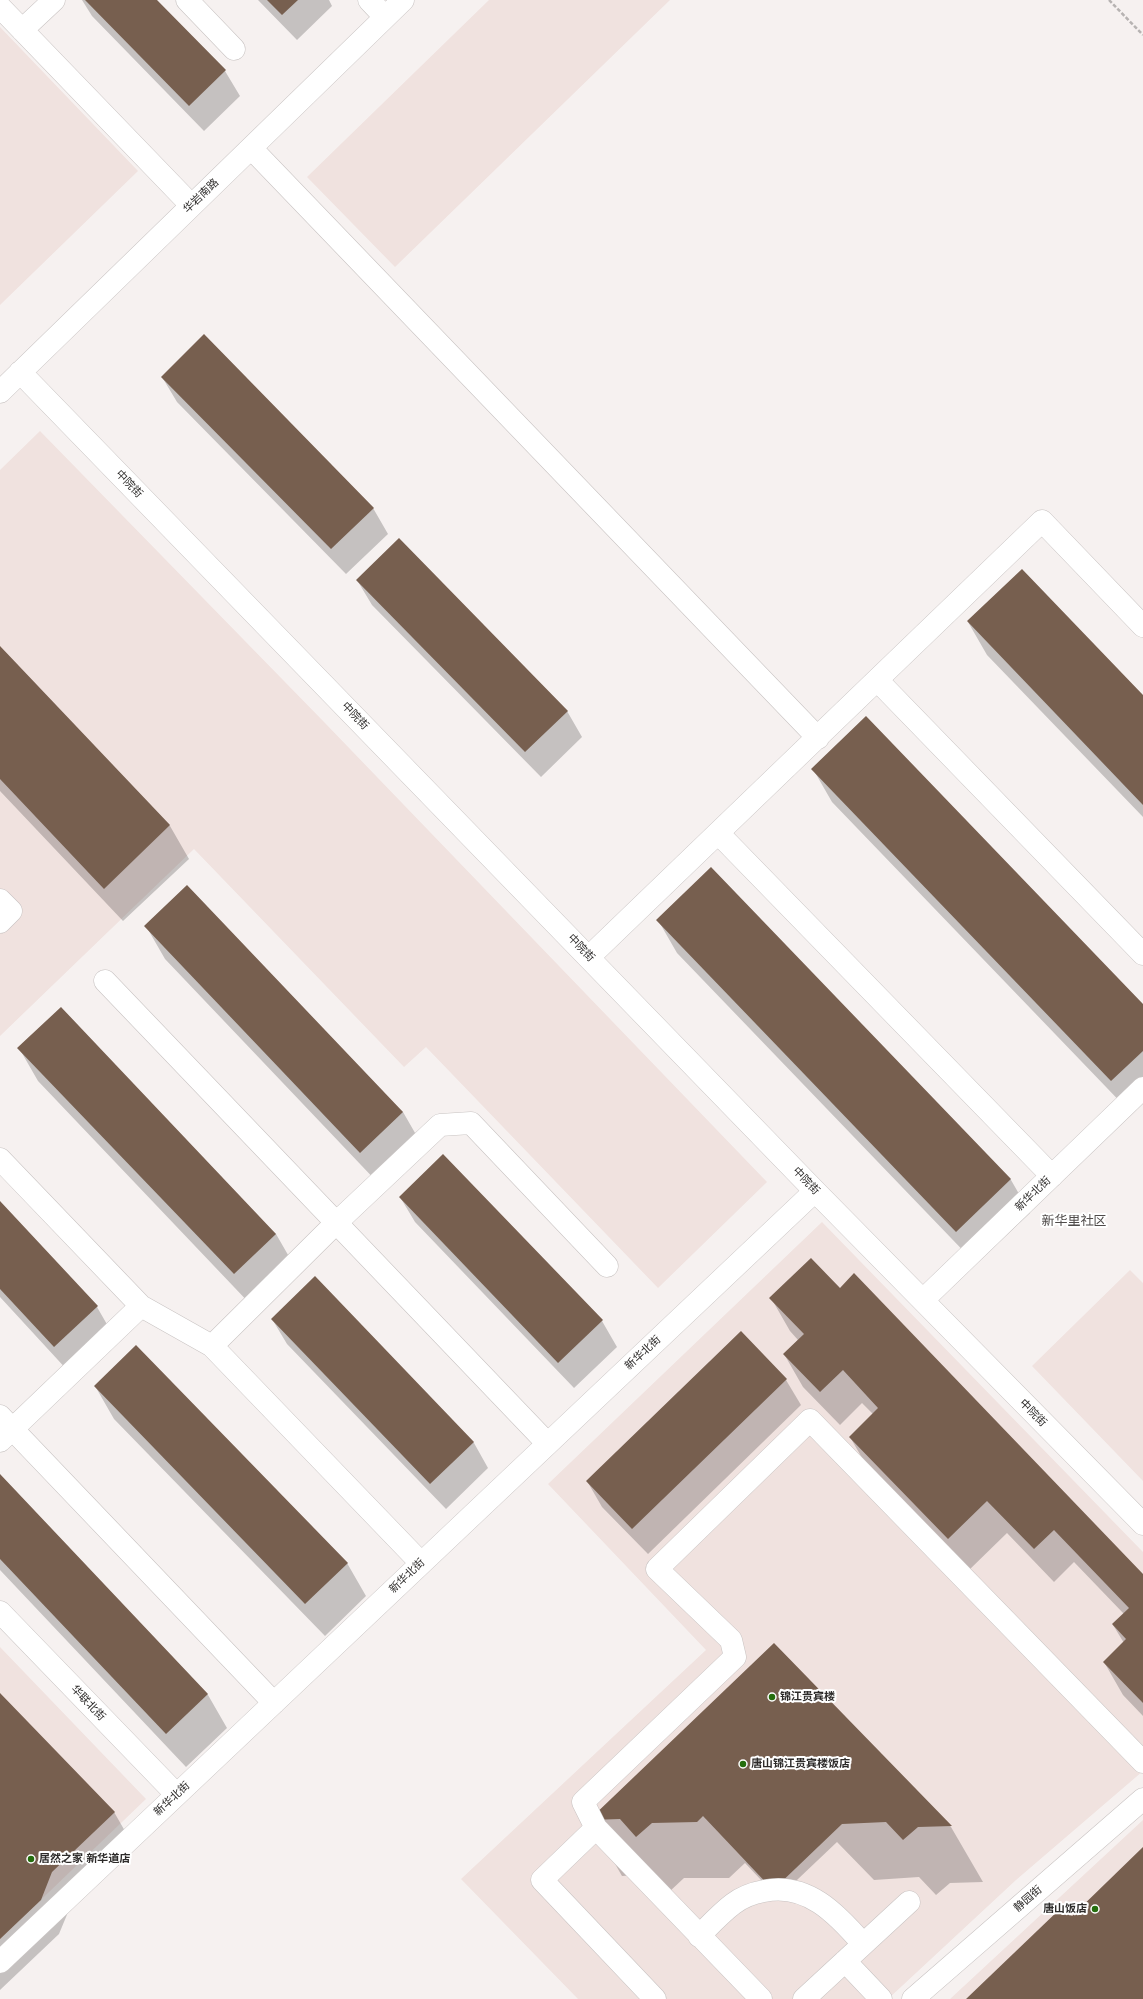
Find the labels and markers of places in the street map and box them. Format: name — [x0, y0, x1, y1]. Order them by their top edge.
place label: 锦江贵宾楼 — [780, 1690, 835, 1704]
marker: 锦江贵宾楼 — [767, 1692, 777, 1702]
place label: 唐山锦江贵宾楼饭店 — [751, 1757, 850, 1771]
marker: 唐山锦江贵宾楼饭店 — [738, 1759, 748, 1769]
place label: 居然之家 新华道店 — [39, 1852, 130, 1866]
marker: 居然之家 新华道店 — [26, 1854, 36, 1864]
place label: 唐山饭店 — [1043, 1902, 1087, 1916]
marker: 唐山饭店 — [1090, 1904, 1100, 1914]

